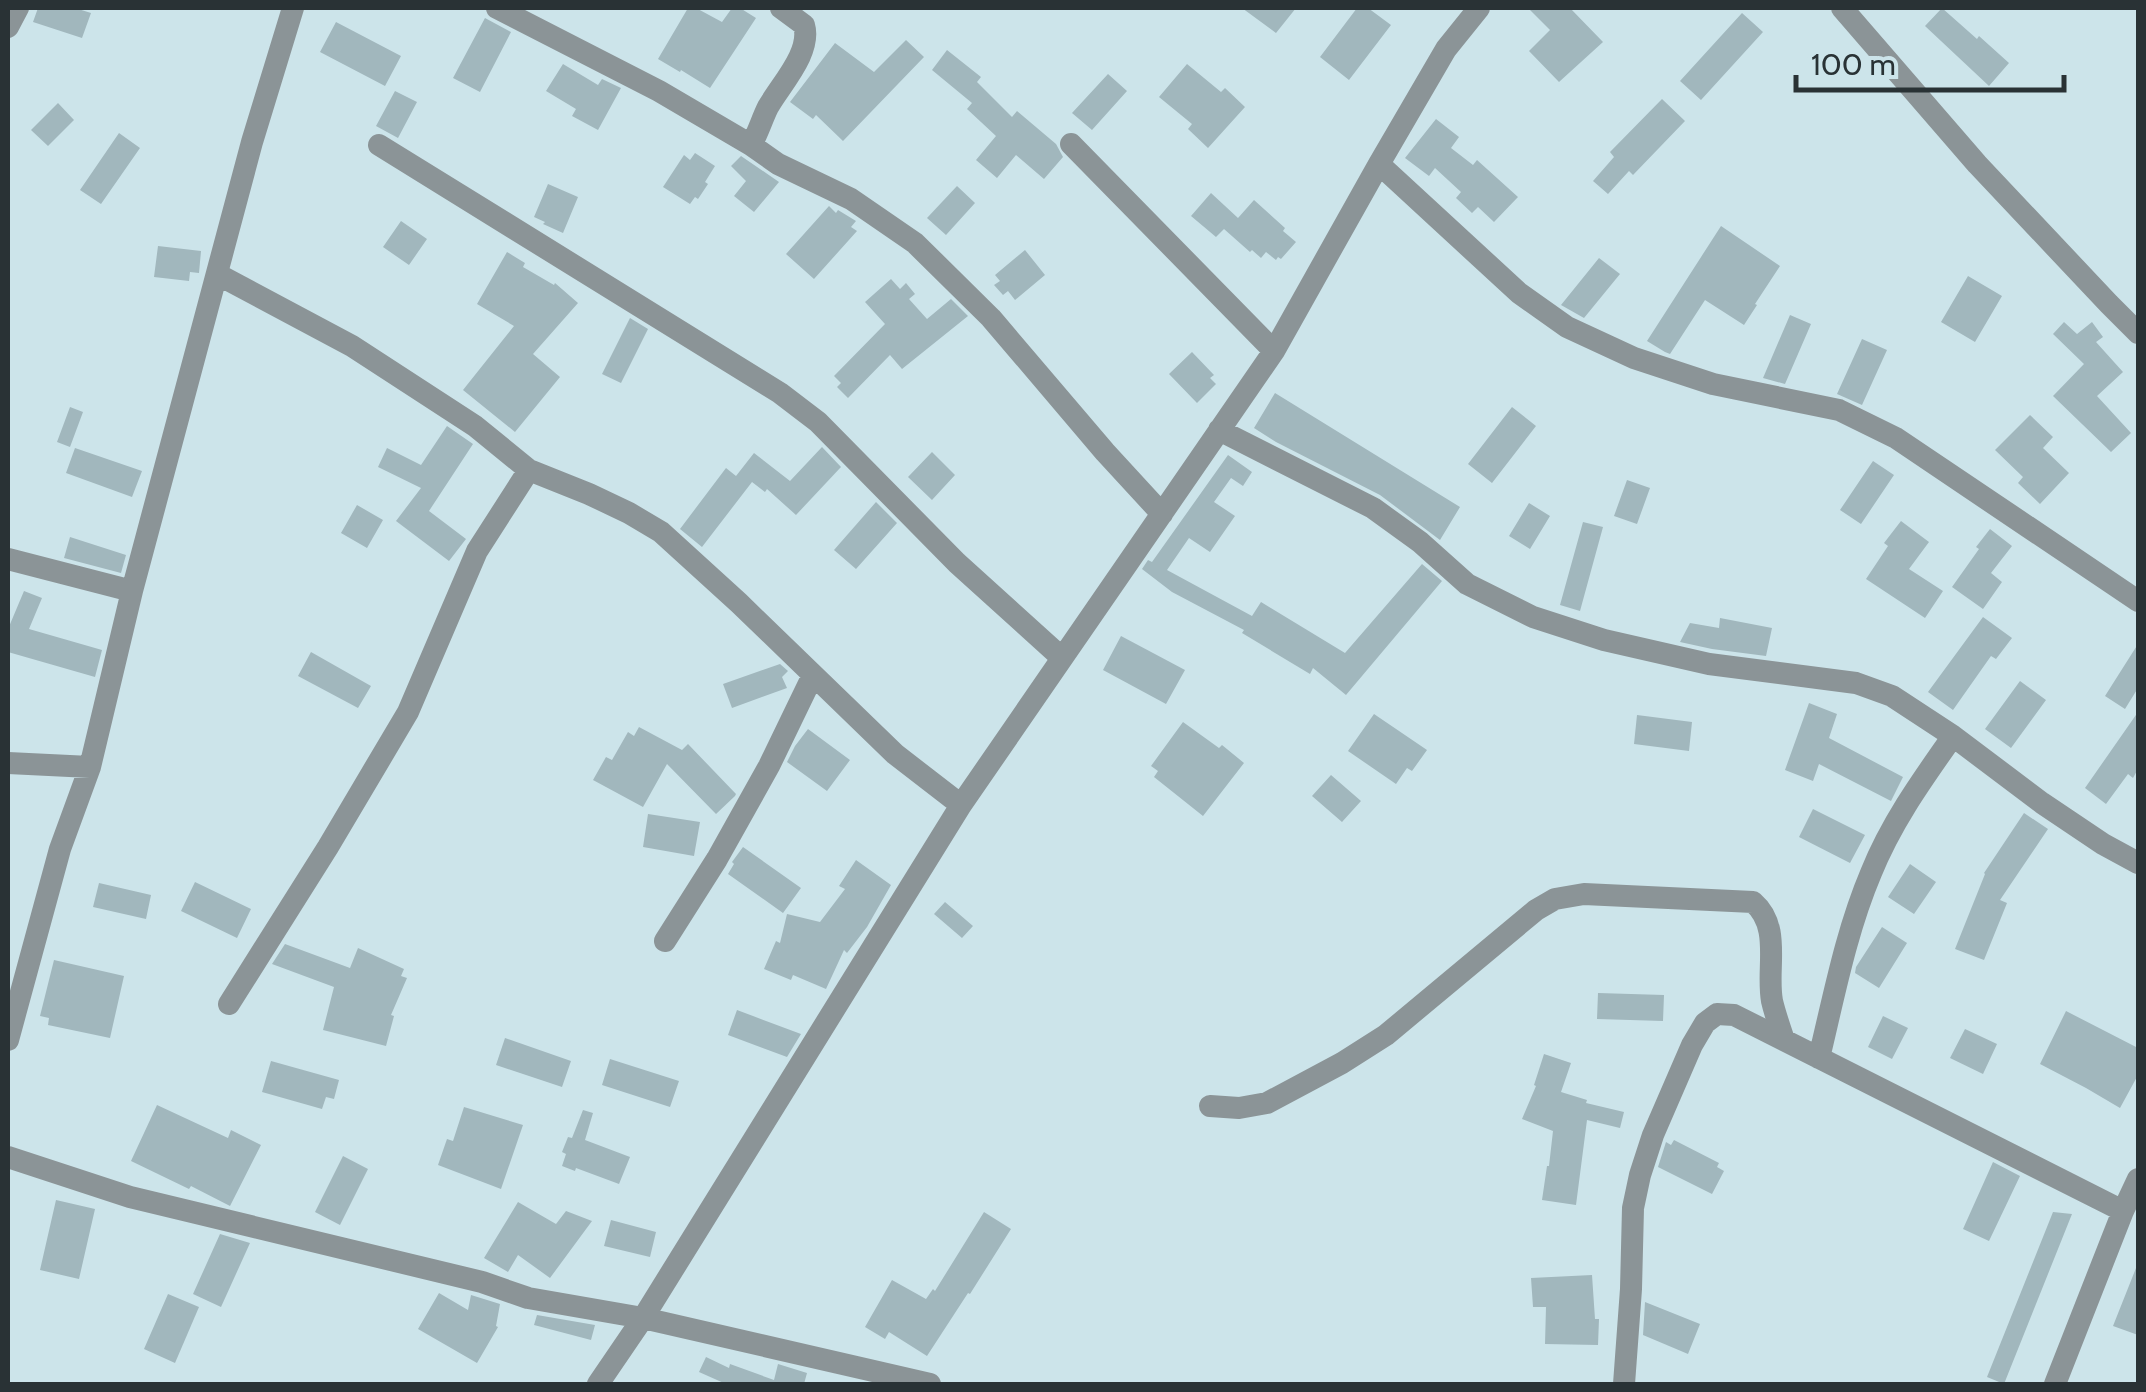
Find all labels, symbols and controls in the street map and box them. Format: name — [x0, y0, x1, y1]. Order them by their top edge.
scale bar — [1796, 30, 2064, 92]
text: 100 m — [1811, 46, 1896, 83]

